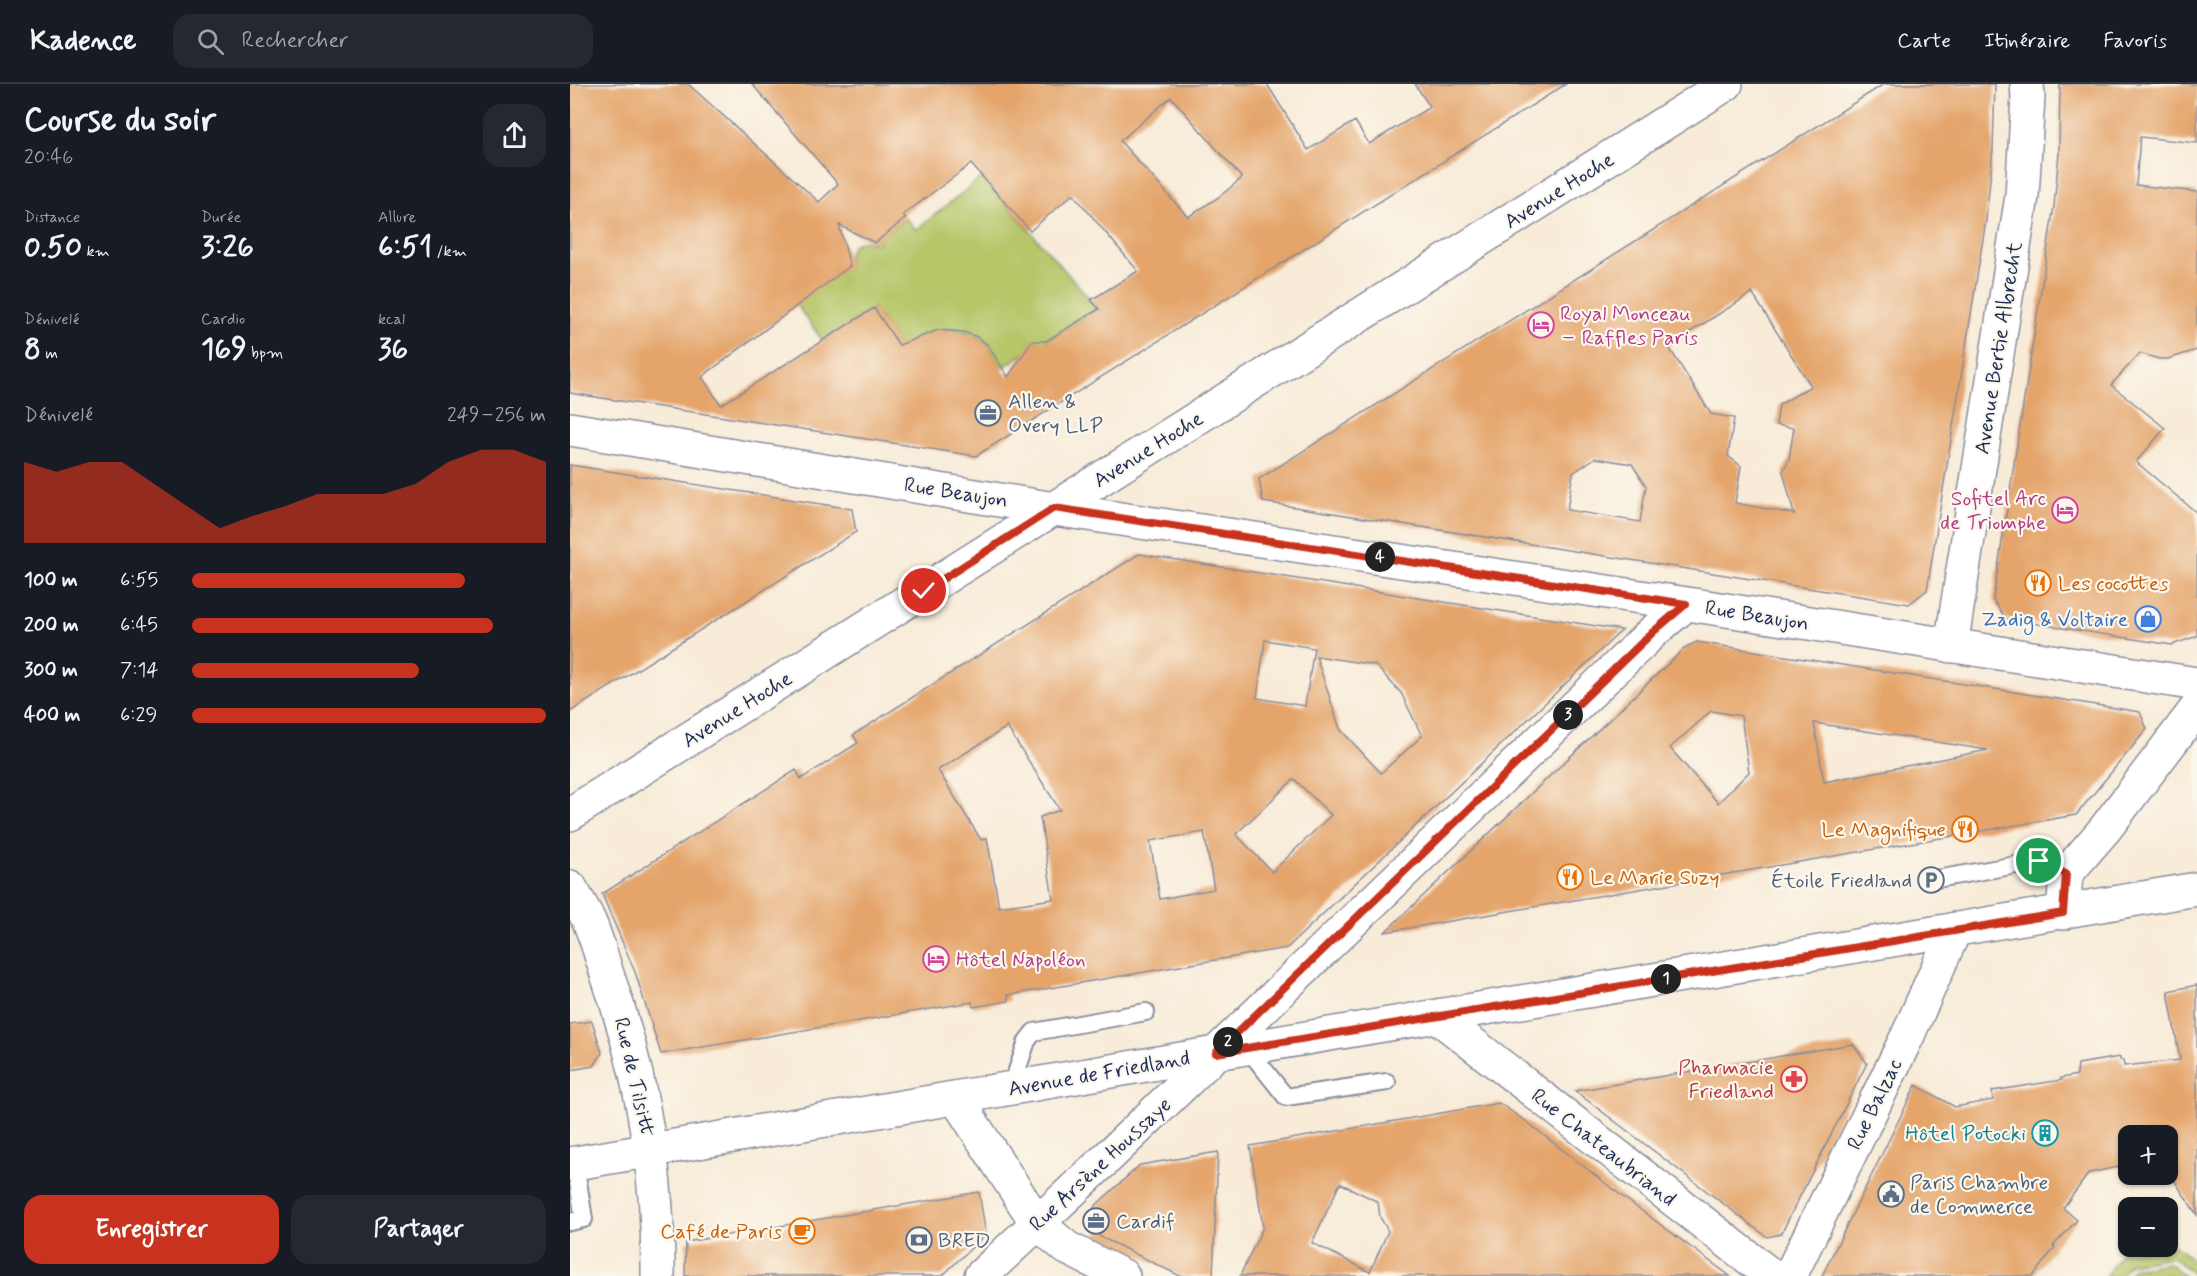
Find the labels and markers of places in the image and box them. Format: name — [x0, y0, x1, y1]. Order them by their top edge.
place label: Royal Monceau – Raffles Paris — [1560, 300, 1698, 352]
hotel icon: Royal Monceau – Raffles Paris — [1526, 310, 1556, 340]
place label: Allen & Overy LLP — [1008, 388, 1103, 440]
office icon: Allen & Overy LLP — [973, 398, 1003, 428]
place label: Sofitel Arc de Triomphe — [1940, 485, 2046, 537]
hotel icon: Sofitel Arc de Triomphe — [2050, 495, 2080, 525]
pin: 4 — [1365, 542, 1395, 572]
pin — [898, 565, 949, 616]
restaurant icon: Les cocottes — [2023, 568, 2053, 598]
place label: Les cocottes — [2058, 570, 2168, 598]
shop icon: Zadig & Voltaire — [2133, 604, 2163, 634]
place label: Zadig & Voltaire — [1981, 606, 2128, 635]
pin: 3 — [1553, 700, 1583, 730]
restaurant icon: Le Magnifique — [1950, 814, 1980, 844]
place label: Le Magnifique — [1821, 816, 1946, 845]
pin — [2013, 835, 2064, 886]
restaurant icon: Le Marie Suzy — [1555, 862, 1585, 892]
place label: Le Marie Suzy — [1590, 864, 1719, 892]
parking icon: Étoile Friedland — [1916, 865, 1946, 895]
place label: Étoile Friedland — [1771, 867, 1912, 895]
hotel icon: Hôtel Napoléon — [921, 944, 951, 974]
place label: Hôtel Napoléon — [956, 946, 1086, 974]
pin: 1 — [1651, 964, 1681, 994]
pin: 2 — [1213, 1027, 1243, 1057]
place label: Pharmacie Friedland — [1678, 1054, 1774, 1106]
pharmacy icon: Pharmacie Friedland — [1779, 1064, 1809, 1094]
building icon: Hôtel Potocki — [2030, 1118, 2060, 1148]
place label: Hôtel Potocki — [1905, 1120, 2026, 1148]
place label: Paris Chambre de Commerce — [1910, 1169, 2048, 1221]
public building icon: Paris Chambre de Commerce — [1876, 1179, 1906, 1209]
office icon: Cardif — [1081, 1206, 1111, 1236]
place label: Cardif — [1116, 1208, 1175, 1236]
cafe icon: Café de Paris — [787, 1216, 817, 1246]
place label: Café de Paris — [660, 1218, 782, 1246]
bank icon: BRED — [904, 1225, 934, 1255]
place label: BRED — [938, 1227, 991, 1255]

